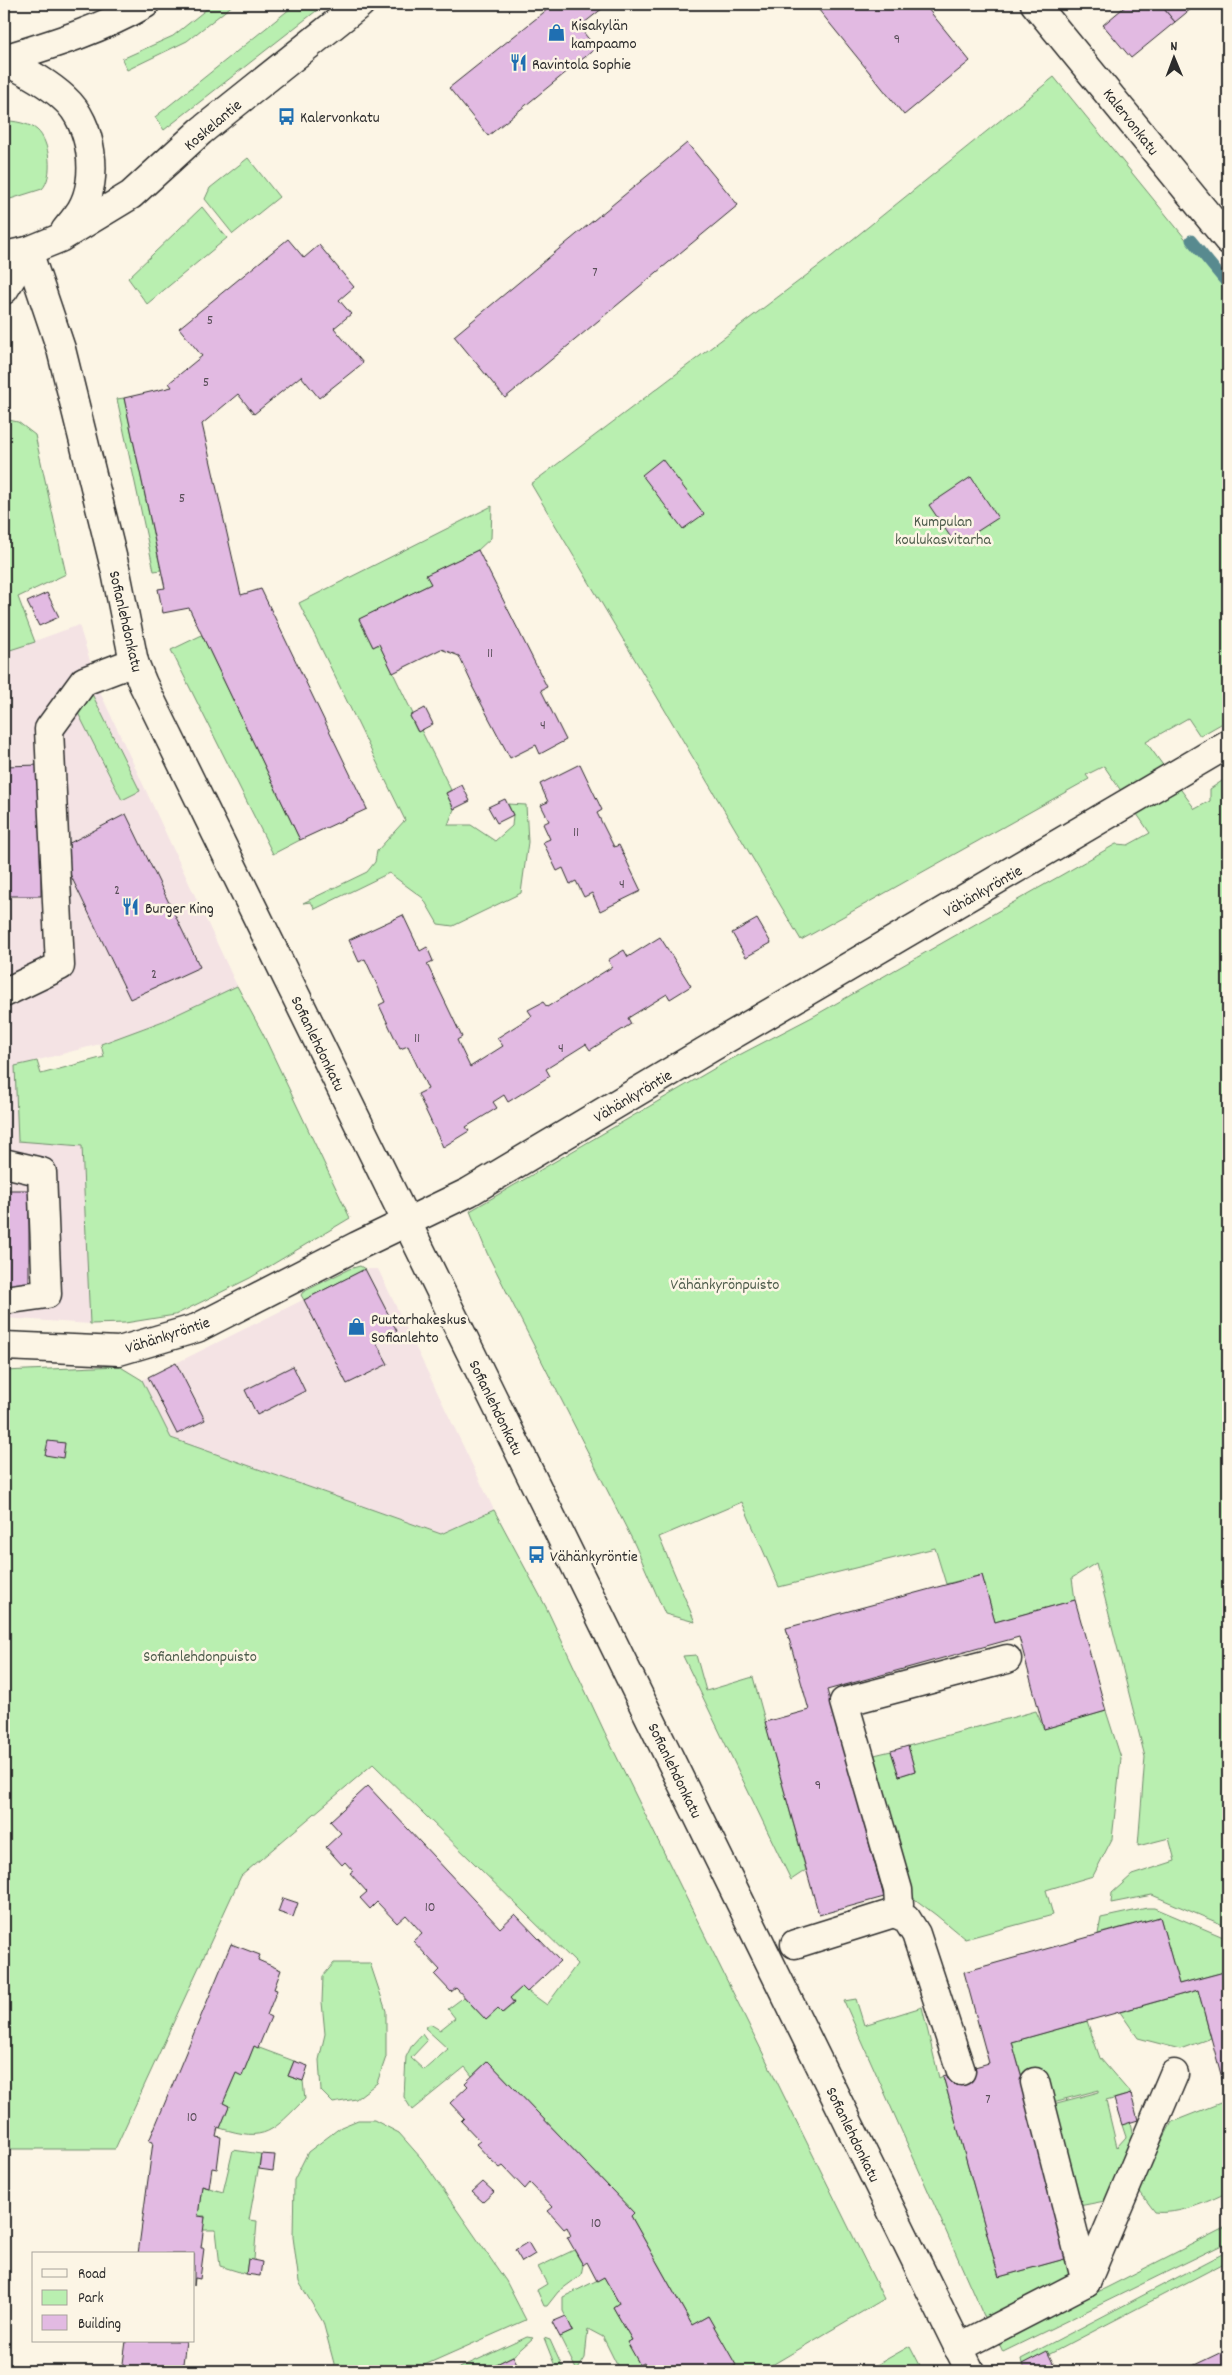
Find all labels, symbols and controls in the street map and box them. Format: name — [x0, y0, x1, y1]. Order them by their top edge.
place label: Kisakylän kampaamo — [571, 15, 637, 56]
shop icon: Kisakylän kampaamo — [547, 23, 567, 43]
house number: 9 — [894, 30, 900, 50]
north arrow — [1150, 32, 1200, 82]
text: N — [1170, 37, 1178, 57]
restaurant icon: Ravintola Sophie — [508, 53, 528, 73]
place label: Ravintola Sophie — [532, 54, 631, 77]
street label: Kalervonkatu — [1096, 84, 1164, 161]
street label: Koskelantie — [180, 95, 248, 157]
bus stop icon: Kalervonkatu — [276, 106, 296, 126]
place label: Kalervonkatu — [300, 107, 380, 130]
house number: 7 — [592, 263, 598, 283]
house number: 5 — [207, 311, 213, 331]
house number: 5 — [203, 373, 209, 393]
house number: 5 — [179, 489, 185, 509]
park label: Kumpulan koulukasvitarha — [895, 511, 991, 552]
street label: Sofianlehdonkatu — [102, 569, 147, 675]
house number: 11 — [487, 644, 493, 664]
house number: 4 — [540, 716, 546, 736]
house number: 11 — [573, 823, 579, 843]
street label: Vähänkyröntie — [940, 860, 1027, 924]
house number: 4 — [619, 875, 625, 895]
house number: 2 — [114, 881, 120, 901]
restaurant icon: Burger King — [121, 897, 141, 917]
place label: Burger King — [145, 898, 214, 921]
house number: 2 — [151, 965, 157, 985]
street label: Sofianlehdonkatu — [284, 993, 350, 1096]
house number: 11 — [414, 1029, 420, 1049]
house number: 4 — [558, 1039, 564, 1059]
street label: Vähänkyröntie — [590, 1065, 677, 1130]
park label: Vähänkyrönpuisto — [671, 1274, 779, 1297]
place label: Puutarhakeskus Sofianlehto — [371, 1309, 467, 1350]
street label: Vähänkyröntie — [122, 1312, 213, 1361]
shop icon: Puutarhakeskus Sofianlehto — [347, 1317, 367, 1337]
street label: Sofianlehdonkatu — [462, 1357, 528, 1460]
bus stop icon: Vähänkyröntie — [526, 1545, 546, 1565]
place label: Vähänkyröntie — [550, 1546, 638, 1569]
park label: Sofianlehdonpuisto — [143, 1646, 257, 1669]
street label: Sofianlehdonkatu — [641, 1720, 707, 1823]
house number: 9 — [815, 1776, 821, 1796]
house number: 10 — [425, 1898, 435, 1918]
street label: Sofianlehdonkatu — [819, 2084, 885, 2187]
house number: 7 — [985, 2090, 991, 2110]
house number: 10 — [187, 2108, 197, 2128]
house number: 10 — [591, 2214, 601, 2234]
legend — [32, 2252, 195, 2342]
text: Road — [78, 2264, 106, 2286]
text: Park — [78, 2288, 104, 2310]
text: Building — [78, 2314, 121, 2336]

